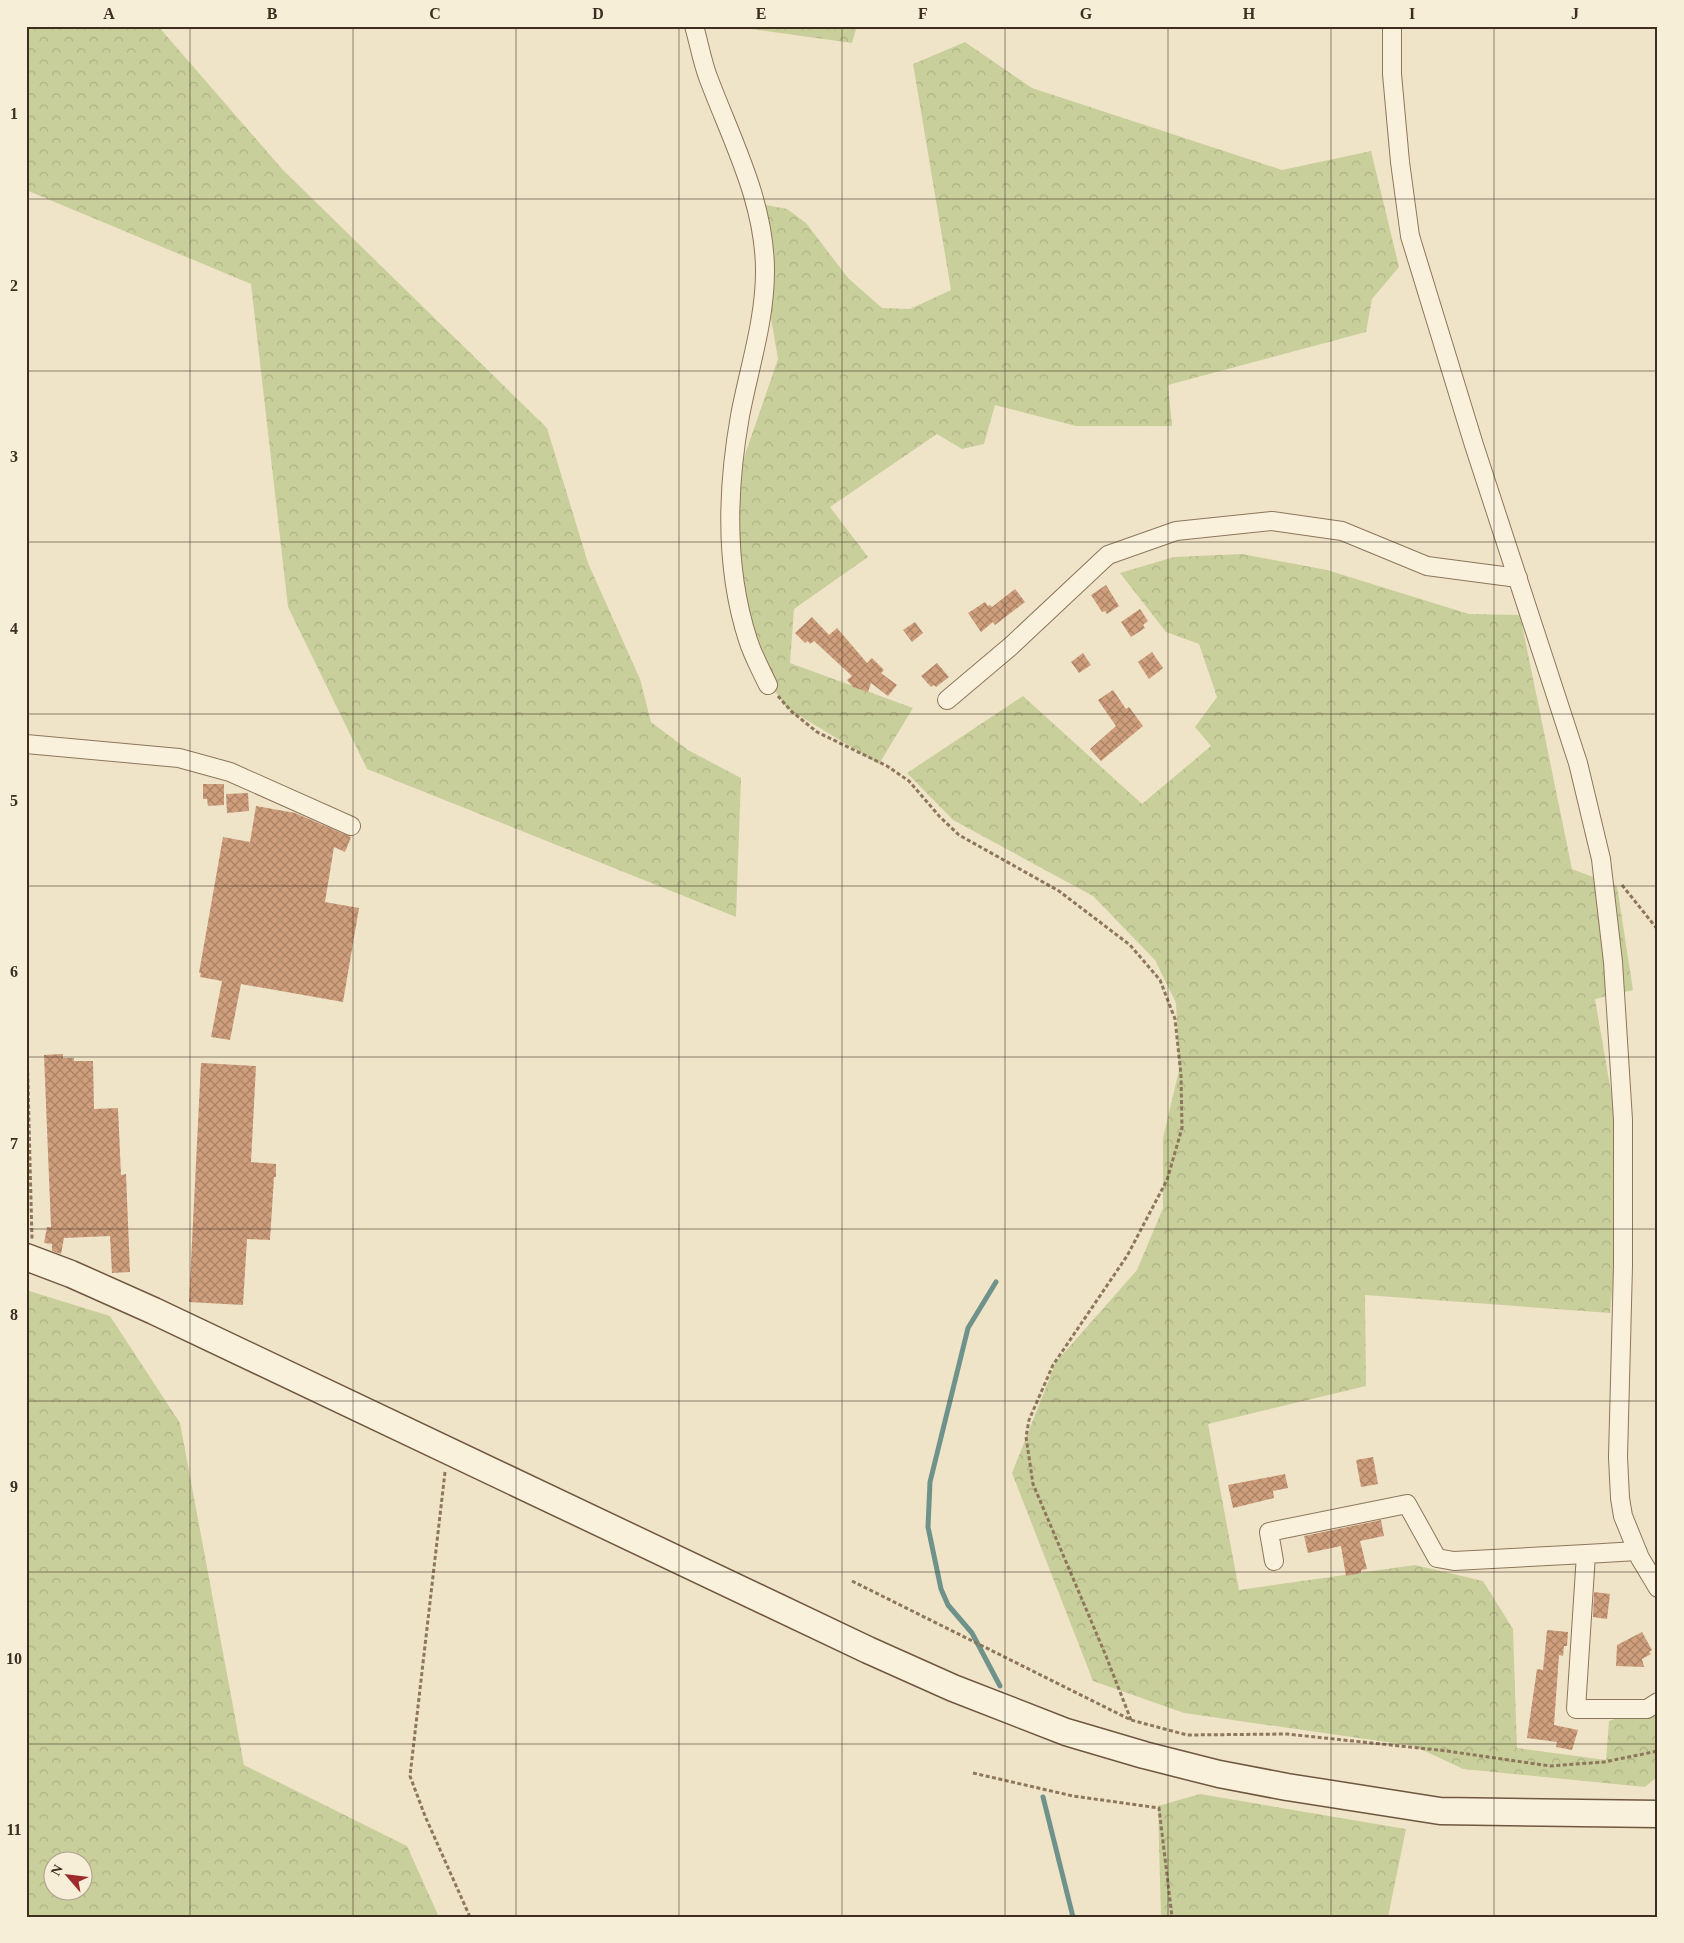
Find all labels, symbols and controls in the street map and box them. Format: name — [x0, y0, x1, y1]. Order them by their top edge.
text: A — [103, 5, 115, 22]
text: B — [267, 5, 278, 22]
text: C — [429, 5, 441, 22]
text: D — [592, 5, 604, 22]
text: E — [756, 5, 766, 22]
text: F — [918, 5, 928, 22]
text: G — [1080, 5, 1093, 22]
text: H — [1243, 5, 1256, 22]
text: I — [1409, 5, 1415, 22]
text: J — [1571, 5, 1579, 22]
text: 1 — [10, 105, 18, 122]
text: 2 — [10, 277, 18, 294]
text: 3 — [10, 448, 18, 465]
text: 4 — [10, 620, 18, 637]
text: 5 — [10, 792, 18, 809]
text: 6 — [10, 963, 18, 980]
text: 7 — [10, 1135, 18, 1152]
text: 8 — [10, 1306, 18, 1323]
text: 9 — [10, 1478, 18, 1495]
text: 10 — [6, 1650, 22, 1667]
text: 11 — [6, 1821, 22, 1838]
north arrow — [42, 1850, 92, 1900]
text: N — [48, 1862, 66, 1878]

